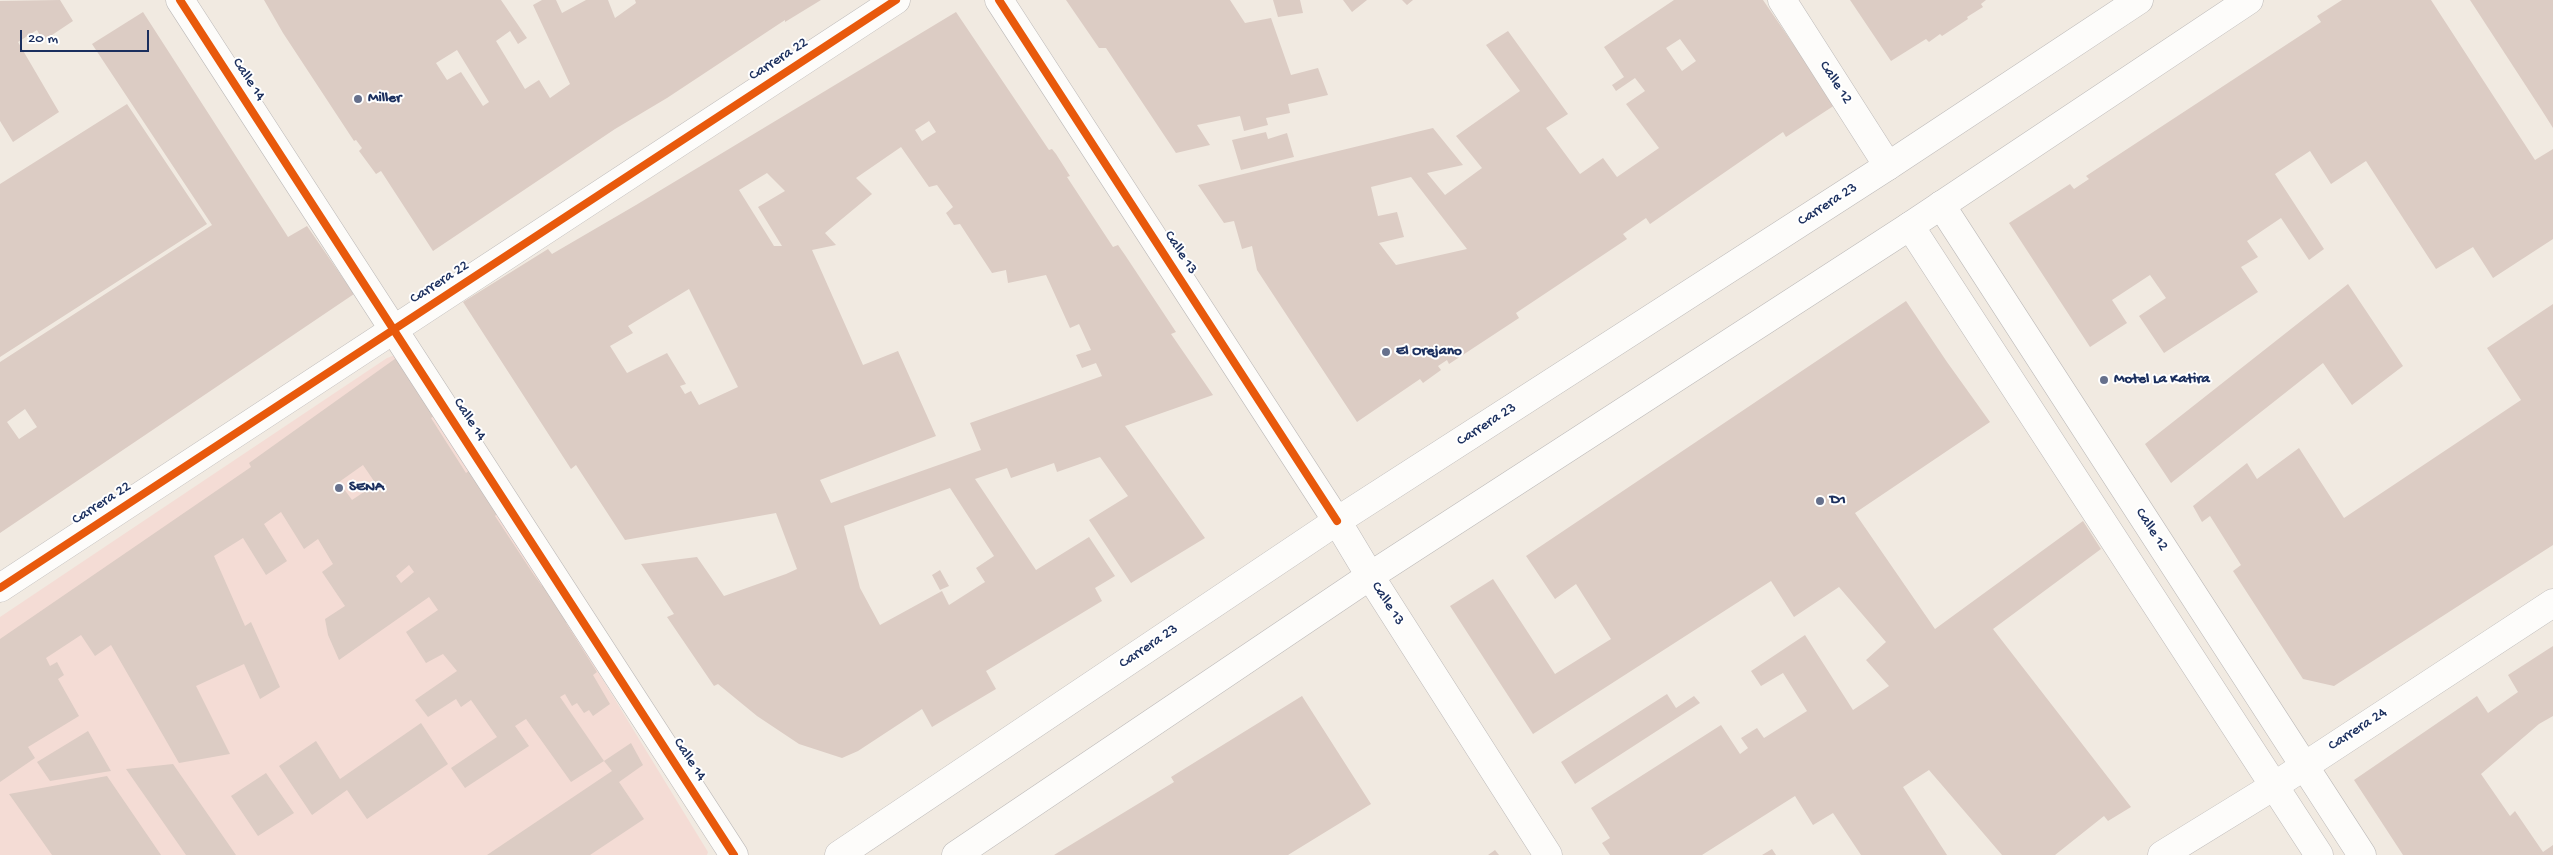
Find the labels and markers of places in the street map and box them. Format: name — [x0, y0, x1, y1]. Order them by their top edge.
place label: Miller — [368, 90, 401, 108]
marker: Miller — [352, 93, 364, 105]
place label: El Orejano — [1396, 343, 1462, 361]
marker: El Orejano — [1380, 346, 1392, 358]
place label: Motel La Katira — [2114, 371, 2210, 389]
marker: Motel La Katira — [2098, 374, 2110, 386]
place label: SENA — [349, 479, 384, 497]
marker: SENA — [333, 482, 345, 494]
place label: D1 — [1830, 492, 1846, 510]
marker: D1 — [1814, 495, 1826, 507]

